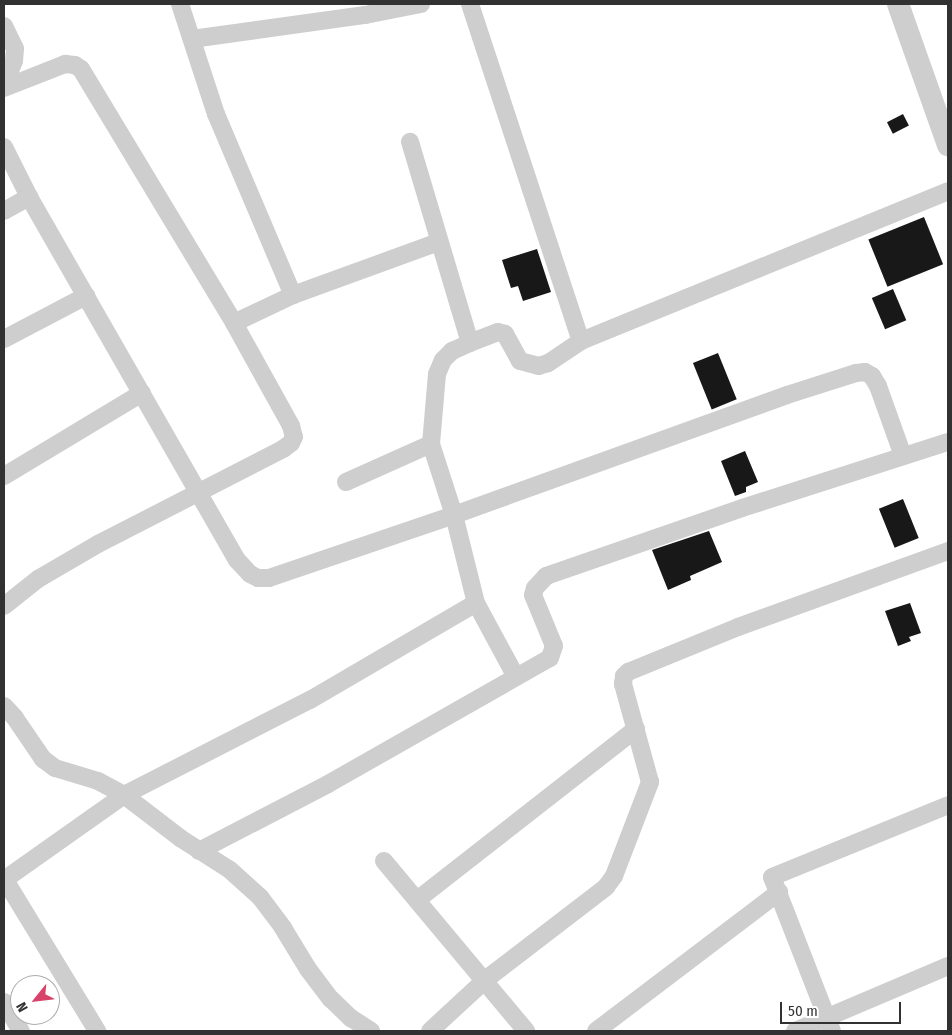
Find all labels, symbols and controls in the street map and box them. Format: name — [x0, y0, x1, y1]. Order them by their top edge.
north arrow — [10, 975, 60, 1025]
scale bar — [782, 992, 903, 1024]
text: N — [13, 999, 32, 1015]
text: 50 m — [788, 1002, 818, 1020]

